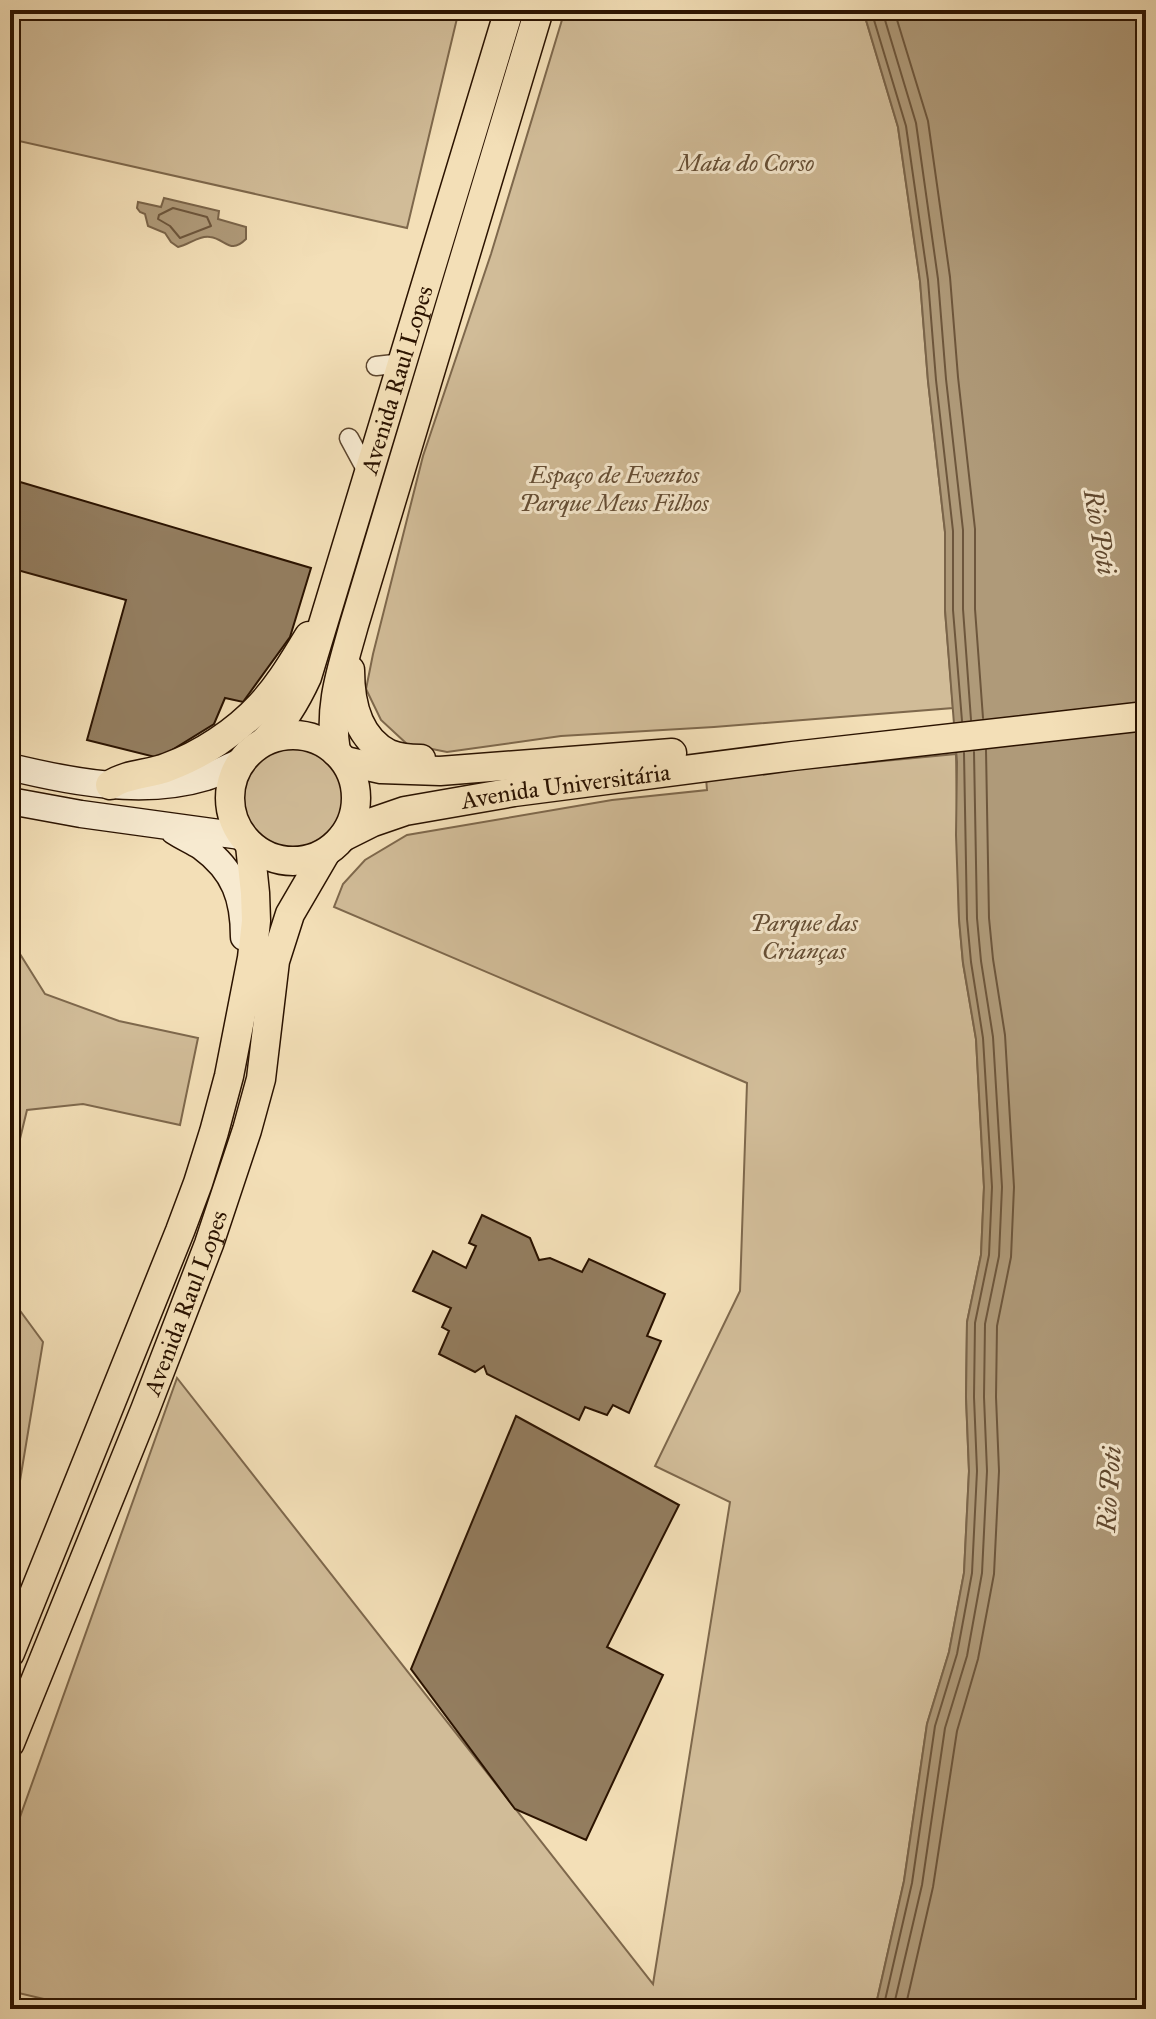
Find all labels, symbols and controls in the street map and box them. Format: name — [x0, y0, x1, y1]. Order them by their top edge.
park label: Mata do Corso — [676, 148, 814, 178]
street label: Avenida Raul Lopes — [354, 282, 440, 479]
park label: Espaço de Eventos Parque Meus Filhos — [519, 460, 710, 518]
water label: Rio Poti — [1077, 486, 1123, 578]
street label: Avenida Universitária — [458, 757, 673, 816]
park label: Parque das Crianças — [750, 908, 859, 966]
street label: Avenida Raul Lopes — [137, 1206, 234, 1401]
water label: Rio Poti — [1090, 1445, 1128, 1534]

